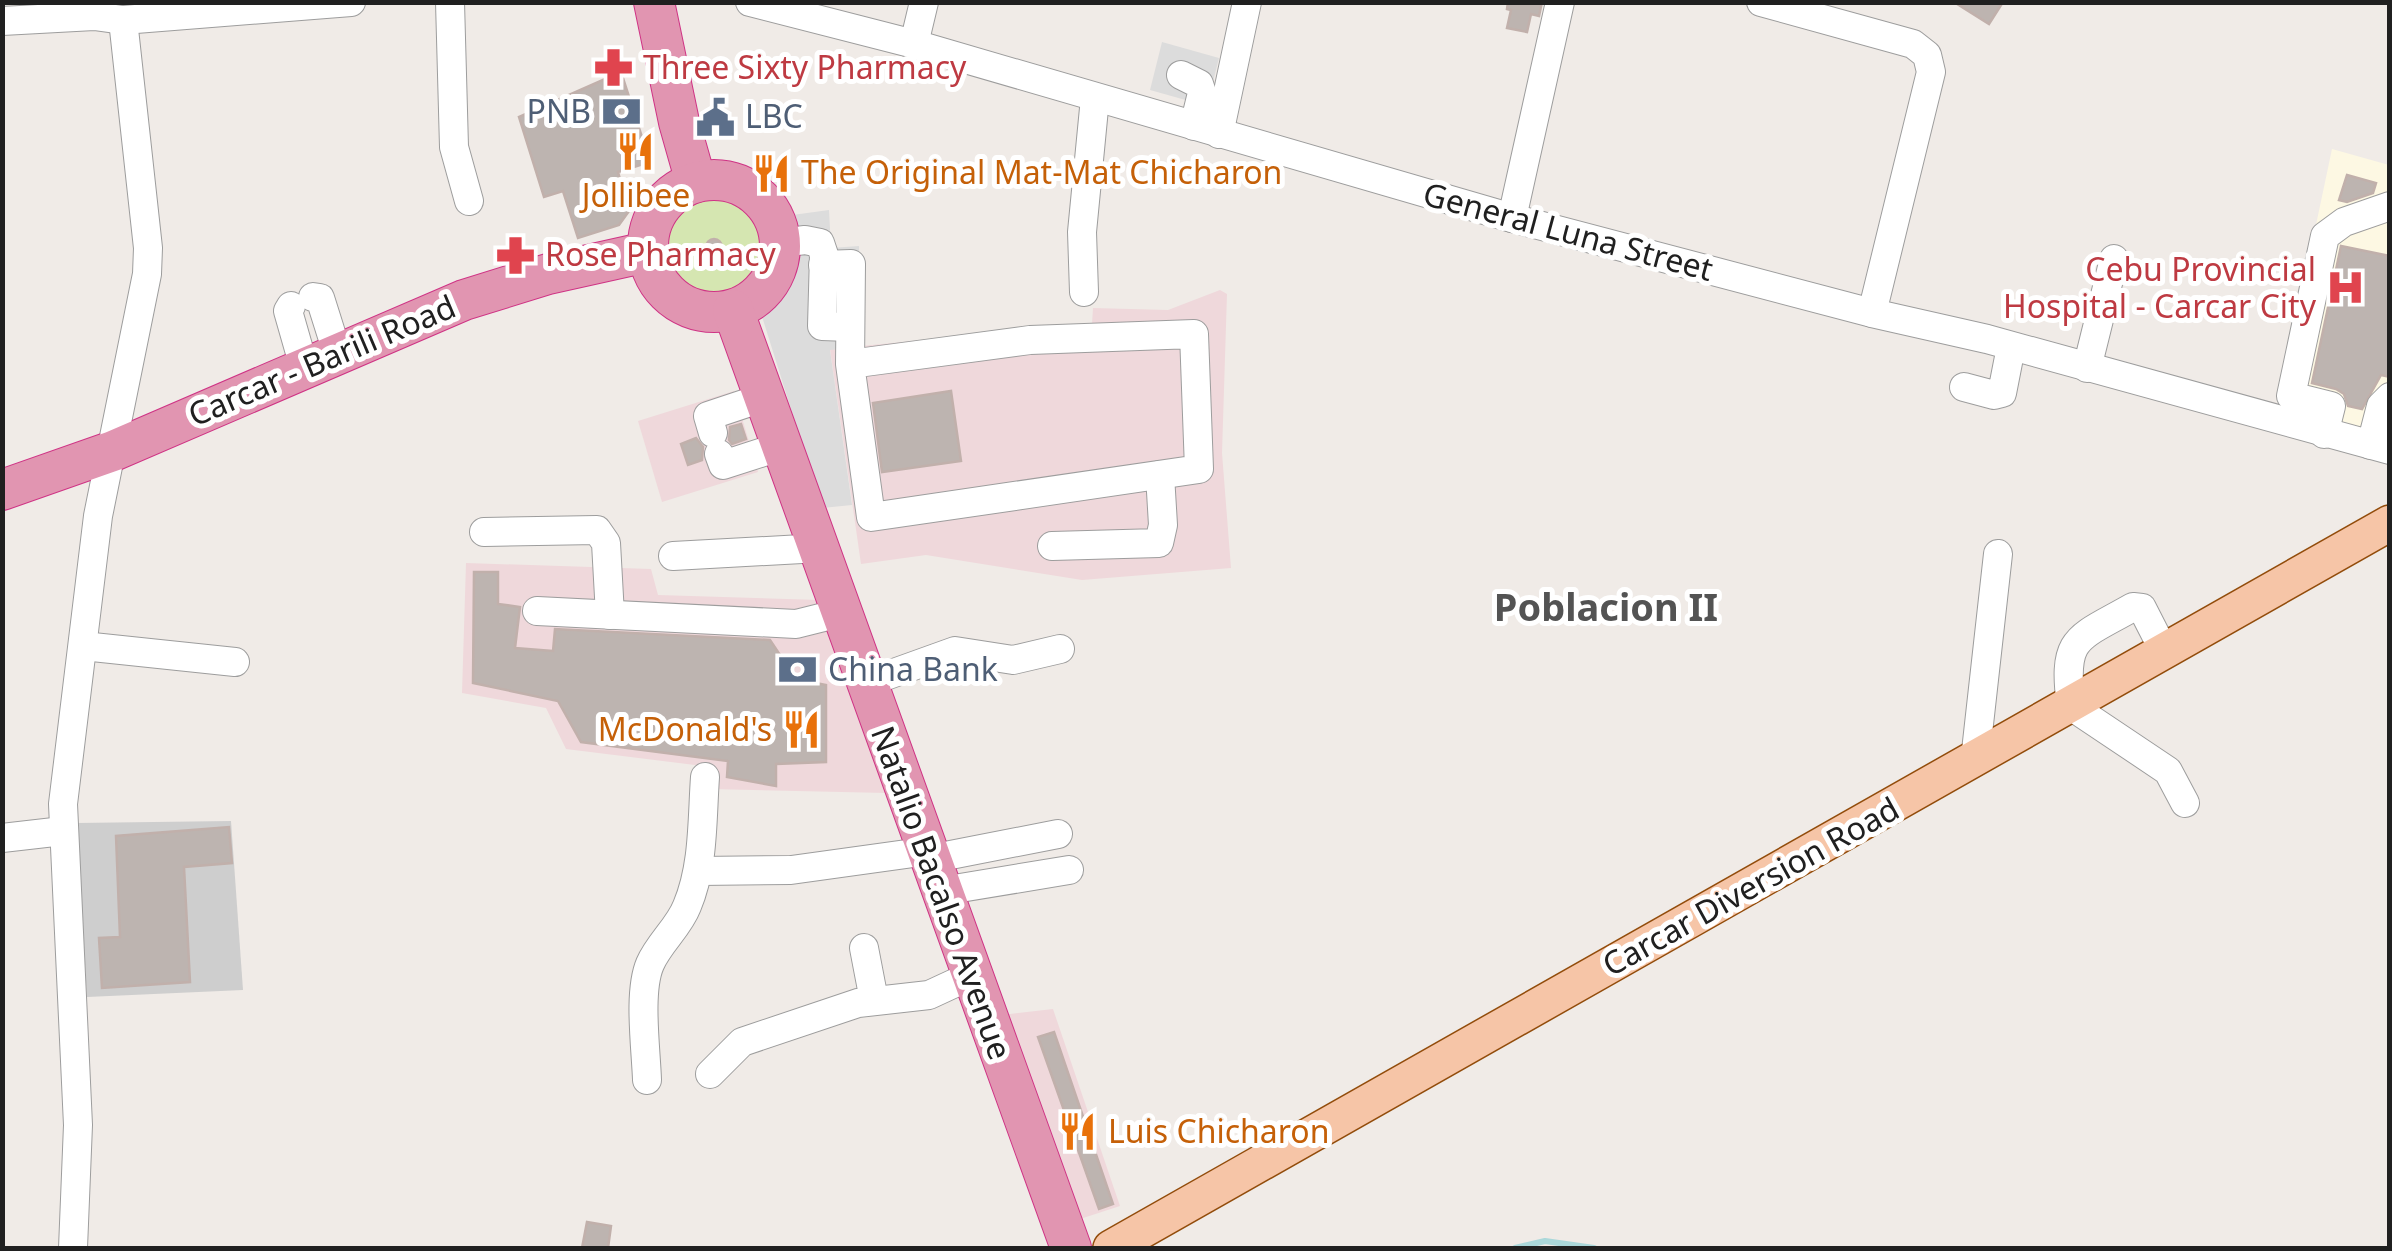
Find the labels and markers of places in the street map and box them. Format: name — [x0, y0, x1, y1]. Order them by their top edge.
place label: Three Sixty Pharmacy — [643, 45, 967, 88]
pharmacy icon: Three Sixty Pharmacy — [592, 47, 634, 89]
place label: PNB — [527, 89, 591, 132]
bank icon: PNB — [600, 91, 642, 133]
place label: LBC — [745, 94, 803, 137]
public building icon: LBC — [694, 96, 736, 138]
restaurant icon: Jollibee — [615, 130, 657, 172]
place label: The Original Mat-Mat Chicharon — [801, 150, 1282, 193]
restaurant icon: The Original Mat-Mat Chicharon — [750, 152, 792, 194]
place label: Jollibee — [579, 173, 690, 216]
place label: Rose Pharmacy — [545, 232, 776, 275]
pharmacy icon: Rose Pharmacy — [494, 234, 536, 276]
place label: Cebu Provincial Hospital - Carcar City — [2003, 247, 2317, 327]
hospital icon: Cebu Provincial Hospital - Carcar City — [2325, 267, 2367, 309]
place label: China Bank — [828, 647, 998, 690]
bank icon: China Bank — [777, 649, 819, 691]
place label: McDonald's — [598, 707, 772, 750]
restaurant icon: McDonald's — [781, 709, 823, 751]
place label: Luis Chicharon — [1108, 1109, 1330, 1152]
restaurant icon: Luis Chicharon — [1057, 1111, 1099, 1153]

